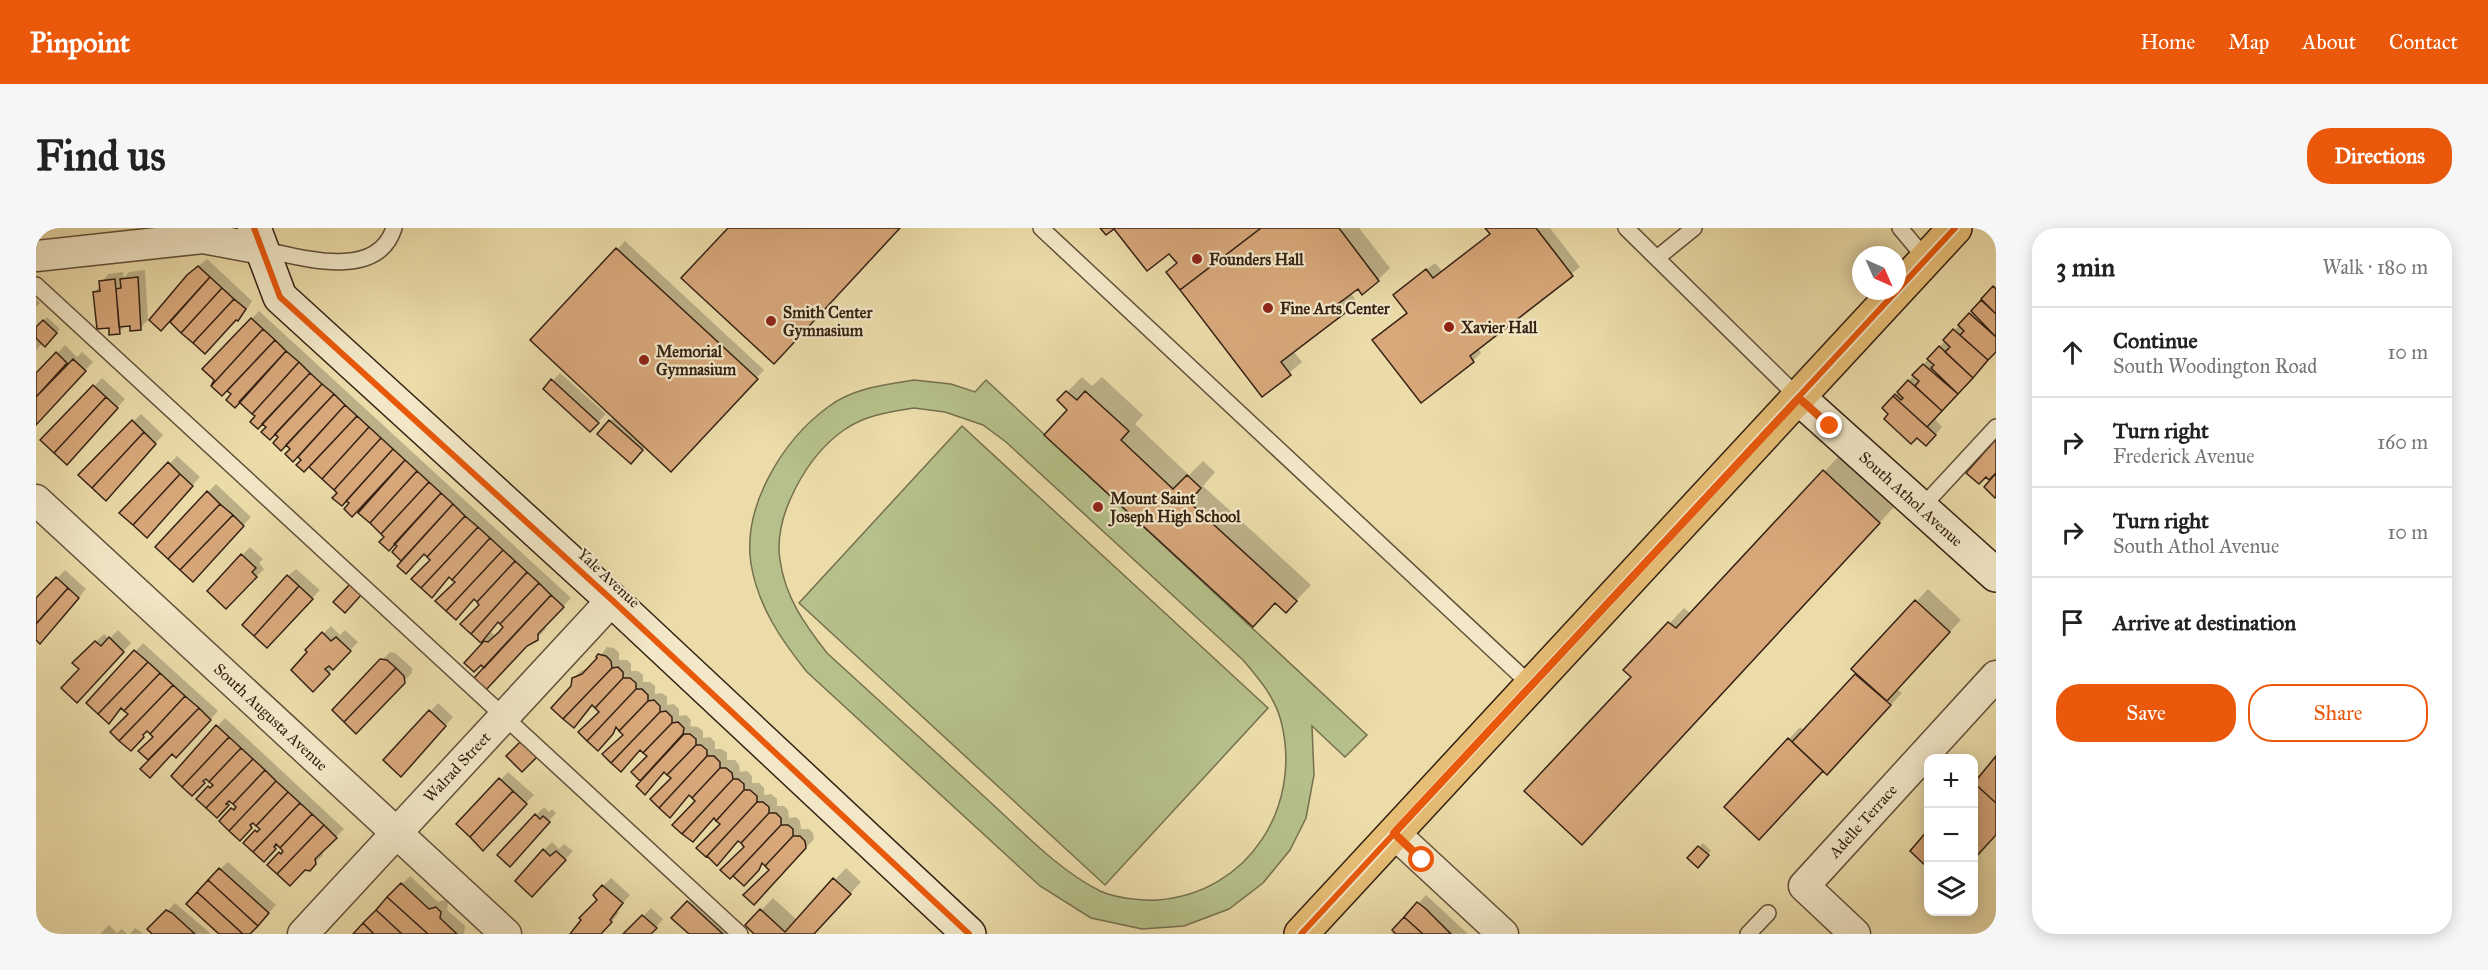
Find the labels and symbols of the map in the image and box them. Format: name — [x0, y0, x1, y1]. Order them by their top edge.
north arrow — [1852, 246, 1906, 300]
place label: Founders Hall — [1209, 250, 1304, 269]
marker: Founders Hall — [1190, 252, 1204, 266]
place label: Fine Arts Center — [1280, 299, 1391, 318]
marker: Fine Arts Center — [1261, 301, 1275, 315]
place label: Smith Center Gymnasium — [783, 303, 873, 341]
marker: Smith Center Gymnasium — [764, 314, 778, 328]
place label: Xavier Hall — [1460, 318, 1538, 337]
marker: Xavier Hall — [1442, 320, 1456, 334]
place label: Memorial Gymnasium — [656, 342, 737, 380]
marker: Memorial Gymnasium — [637, 353, 651, 367]
route end — [1816, 412, 1842, 438]
street label: South Athol Avenue — [1855, 447, 1967, 551]
place label: Mount Saint Joseph High School — [1108, 489, 1241, 527]
marker: Mount Saint Joseph High School — [1091, 500, 1105, 514]
street label: Yale Avenue — [574, 544, 644, 612]
street label: South Augusta Avenue — [209, 659, 332, 776]
street label: Walrad Street — [420, 728, 495, 806]
street label: Adelle Terrace — [1824, 780, 1901, 863]
route start — [1408, 846, 1434, 872]

